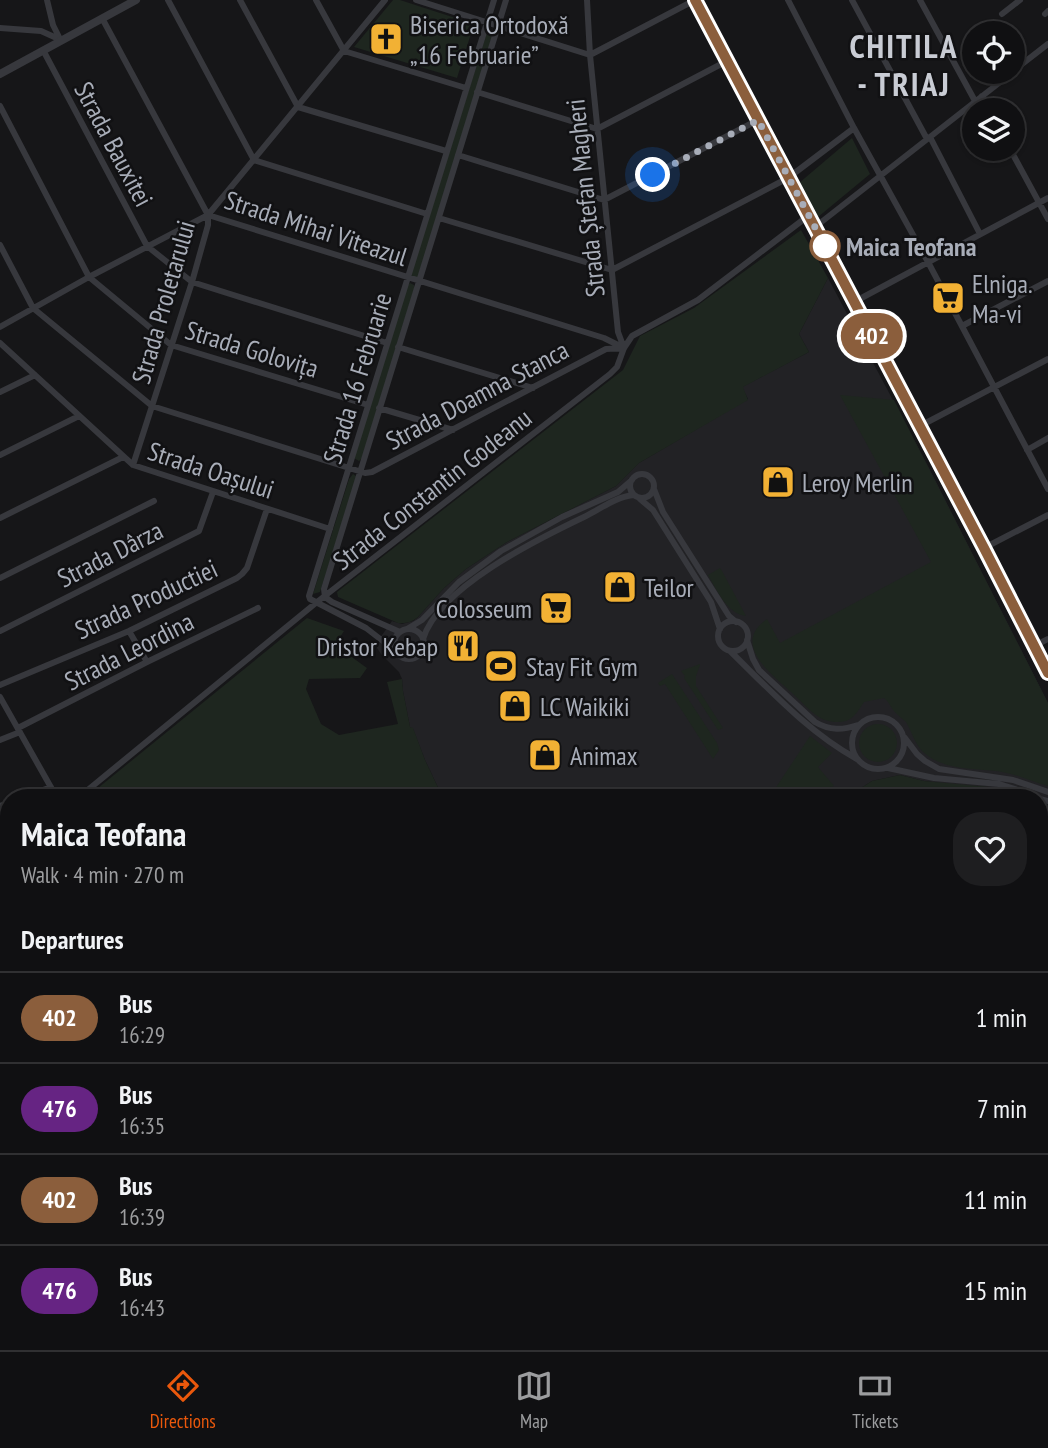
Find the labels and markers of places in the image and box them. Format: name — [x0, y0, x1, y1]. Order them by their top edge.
place label: Biserica Ortodoxă „16 Februarie” — [410, 8, 569, 71]
church icon: Biserica Ortodoxă „16 Februarie” — [367, 20, 405, 58]
place label: Maica Teofana — [846, 230, 976, 263]
marker: Maica Teofana — [810, 231, 840, 261]
place label: Elniga. Ma-vi — [972, 267, 1033, 330]
supermarket icon: Elniga. Ma-vi — [929, 279, 967, 317]
shop icon: Leroy Merlin — [759, 463, 797, 501]
place label: Leroy Merlin — [802, 466, 913, 499]
shop icon: Teilor — [601, 568, 639, 606]
place label: Teilor — [644, 571, 694, 604]
supermarket icon: Colosseum — [537, 589, 575, 627]
place label: Colosseum — [436, 592, 532, 625]
restaurant icon: Dristor Kebap — [444, 627, 482, 665]
place label: Dristor Kebap — [316, 630, 438, 663]
sports icon: Stay Fit Gym — [482, 647, 520, 685]
place label: Stay Fit Gym — [526, 650, 638, 683]
shop icon: LC Waikiki — [496, 687, 534, 725]
place label: LC Waikiki — [540, 690, 630, 723]
shop icon: Animax — [526, 736, 564, 774]
place label: Animax — [570, 739, 638, 772]

